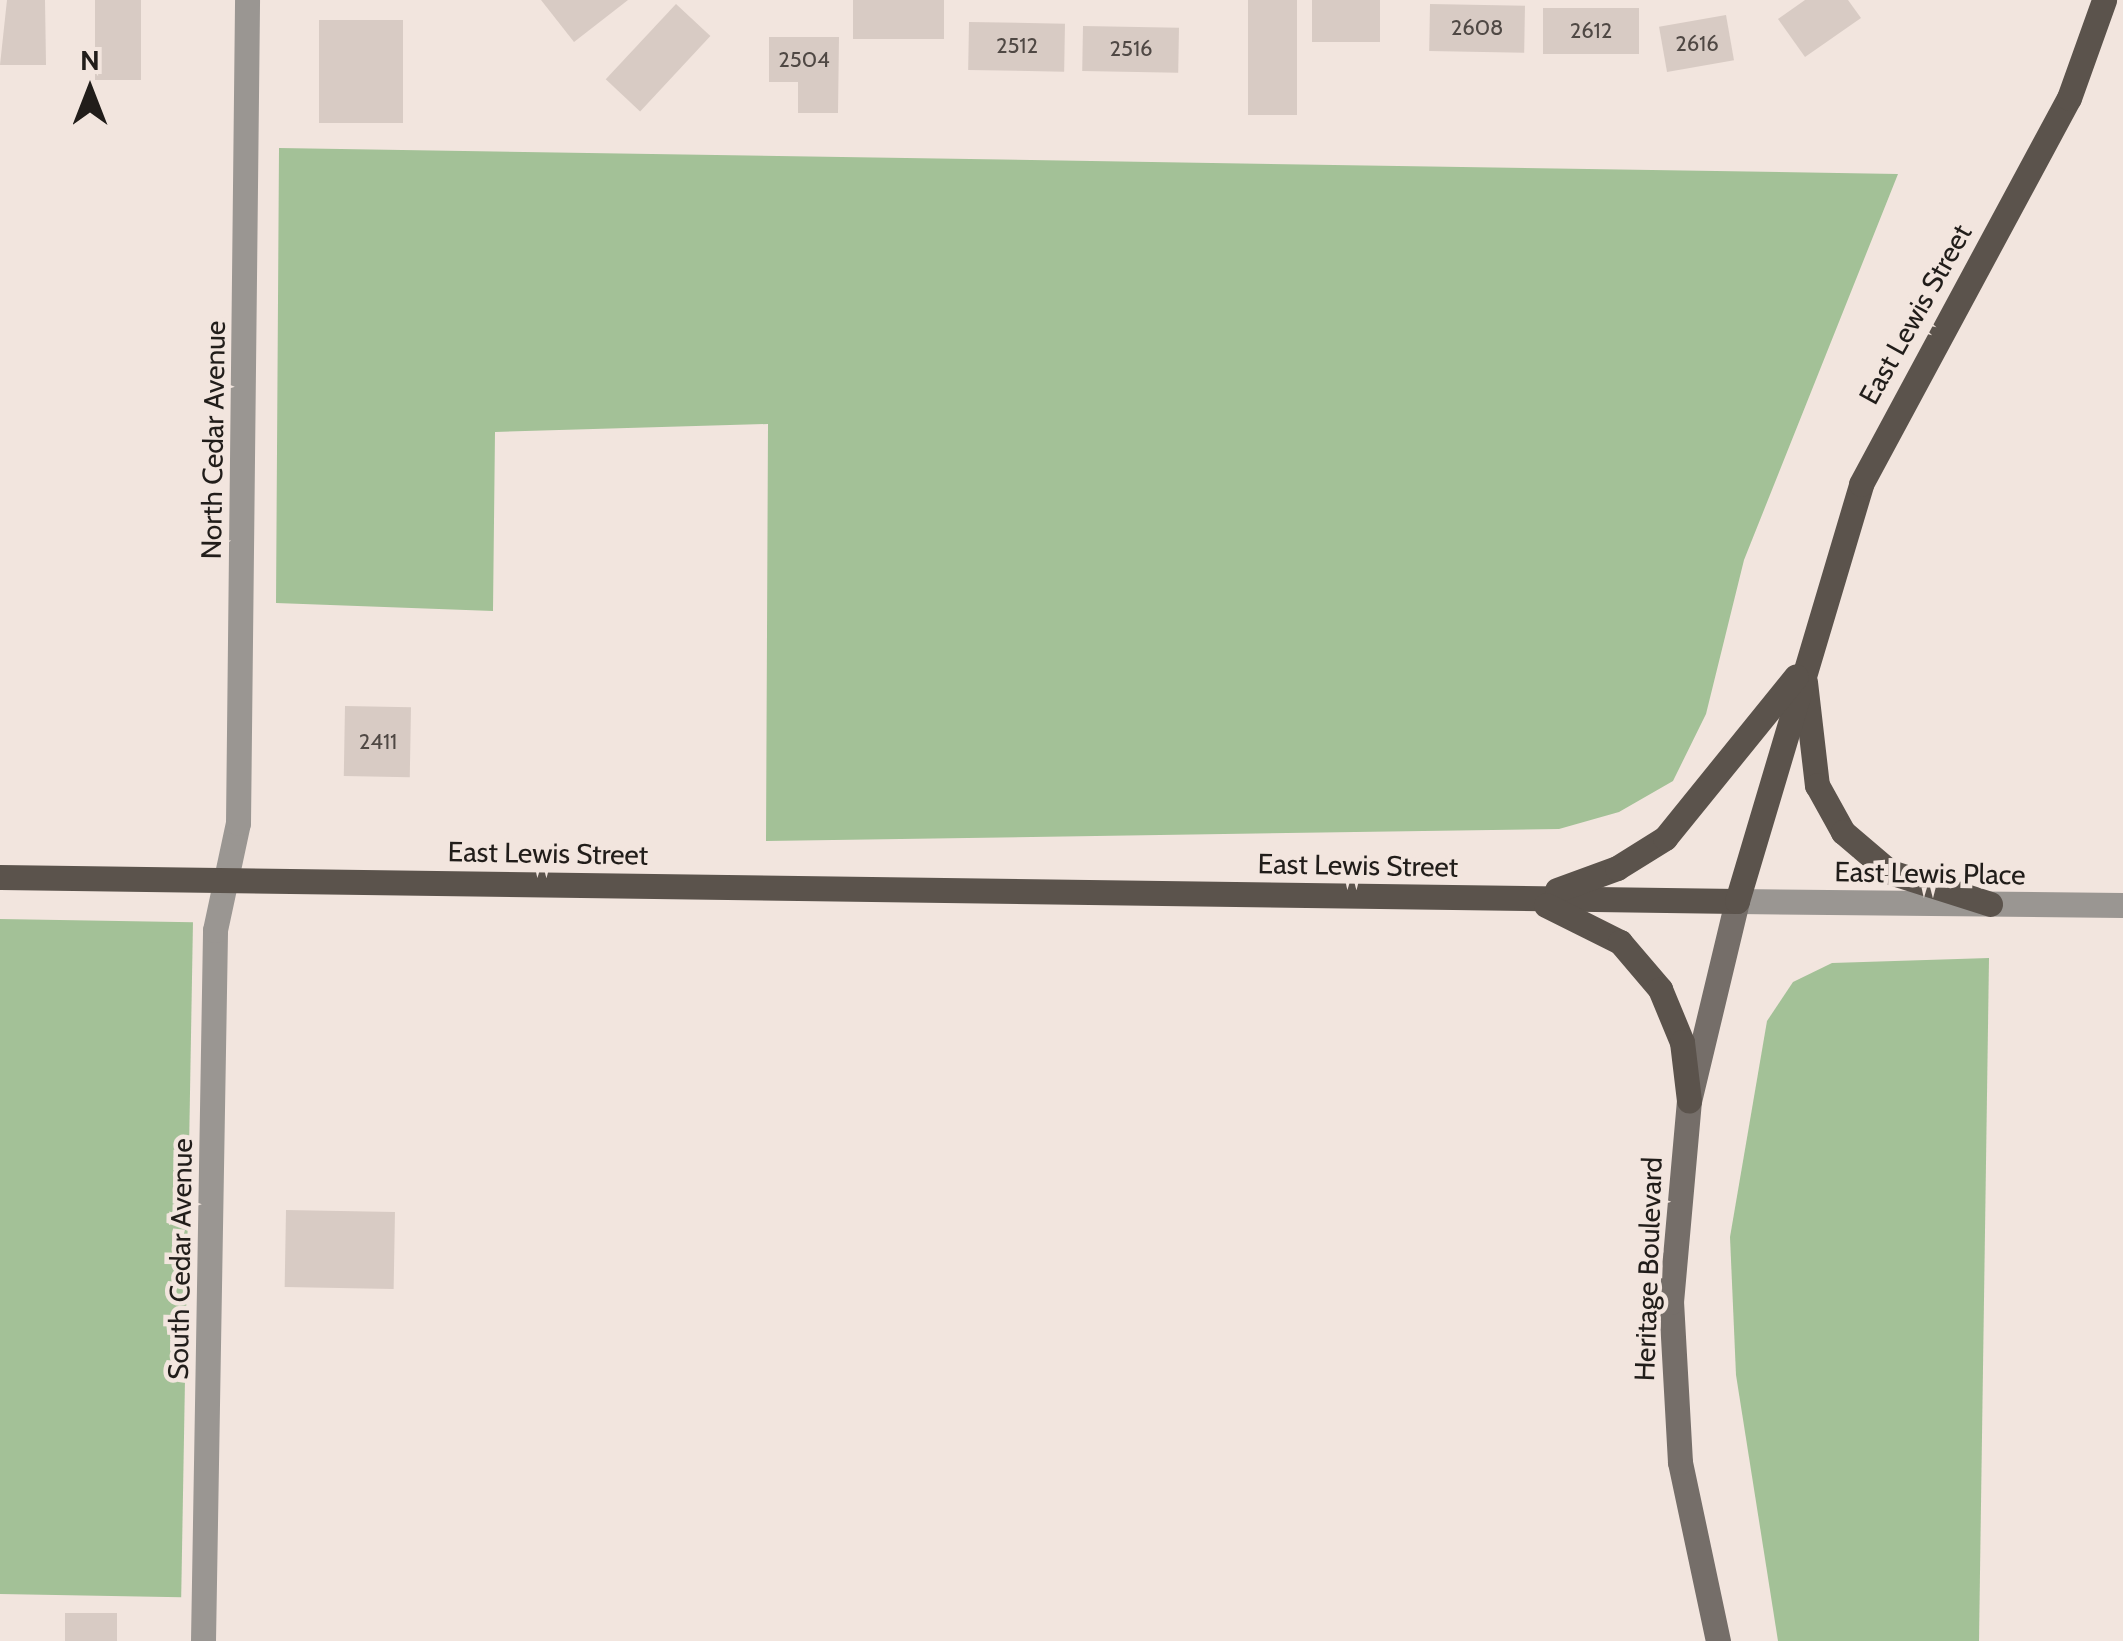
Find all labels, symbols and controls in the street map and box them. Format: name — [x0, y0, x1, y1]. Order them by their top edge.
house number: 2608 — [1451, 15, 1503, 41]
house number: 2612 — [1570, 18, 1612, 44]
house number: 2616 — [1675, 31, 1719, 57]
house number: 2512 — [996, 33, 1038, 59]
house number: 2516 — [1109, 36, 1153, 62]
north arrow — [40, 40, 140, 140]
text: N — [80, 43, 100, 77]
house number: 2504 — [778, 47, 830, 73]
street label: East Lewis Street — [1852, 218, 1978, 410]
street label: North Cedar Avenue — [194, 320, 232, 560]
house number: 2411 — [359, 729, 397, 755]
street label: East Lewis Street — [447, 834, 649, 872]
street label: East Lewis Street — [1257, 846, 1459, 884]
street label: East Lewis Place — [1834, 855, 2026, 891]
street label: South Cedar Avenue — [161, 1138, 199, 1380]
street label: Heritage Boulevard — [1627, 1156, 1669, 1382]

